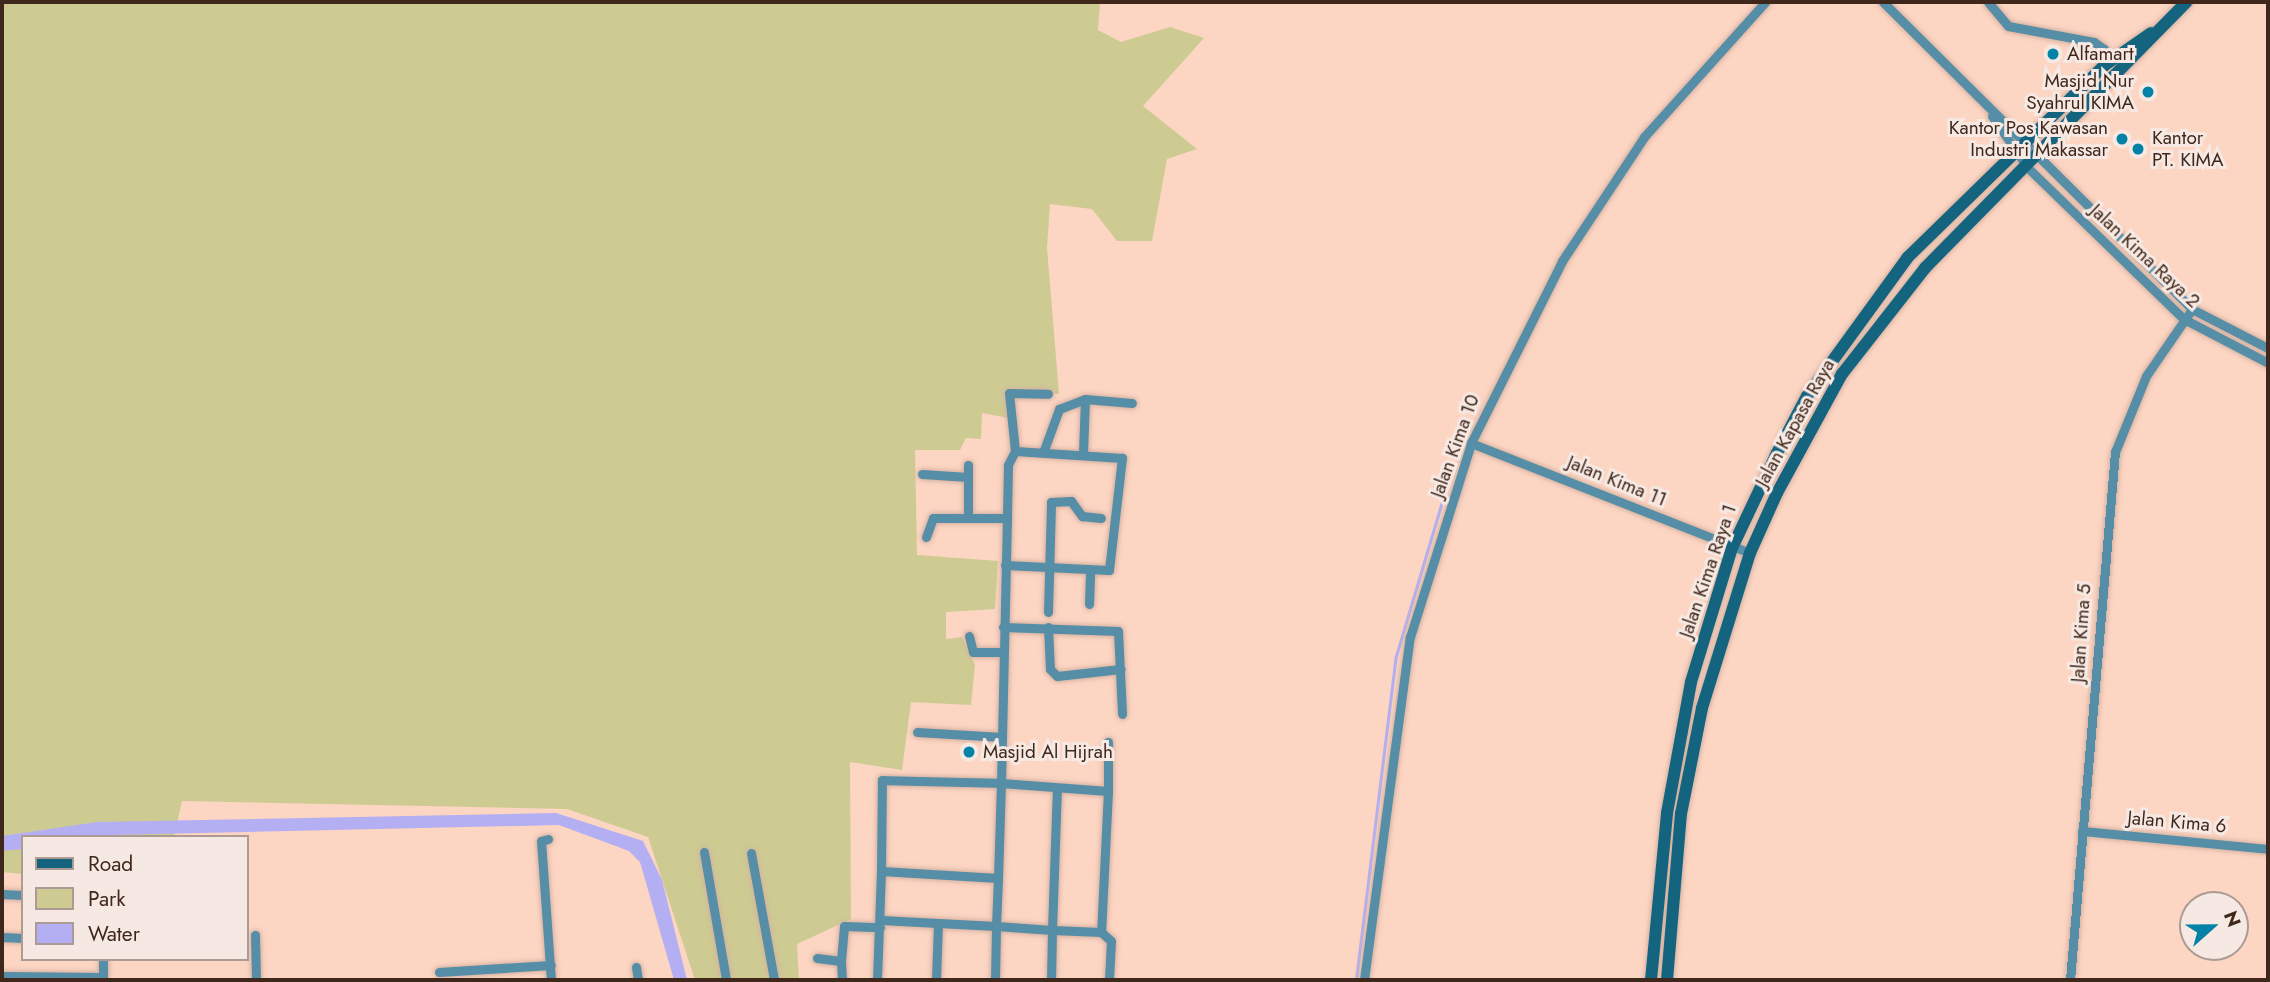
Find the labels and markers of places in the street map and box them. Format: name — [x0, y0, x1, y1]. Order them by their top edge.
place label: Alfamart — [2067, 43, 2134, 65]
marker: Alfamart — [2045, 46, 2061, 62]
place label: Masjid Nur Syahrul KIMA — [2026, 70, 2134, 114]
marker: Masjid Nur Syahrul KIMA — [2140, 84, 2156, 100]
place label: Kantor Pos Kawasan Industri Makassar — [1949, 117, 2108, 161]
place label: Kantor PT. KIMA — [2152, 127, 2223, 171]
marker: Kantor Pos Kawasan Industri Makassar — [2114, 131, 2130, 147]
marker: Kantor PT. KIMA — [2130, 141, 2146, 157]
place label: Masjid Al Hijrah — [983, 741, 1113, 763]
marker: Masjid Al Hijrah — [961, 744, 977, 760]

